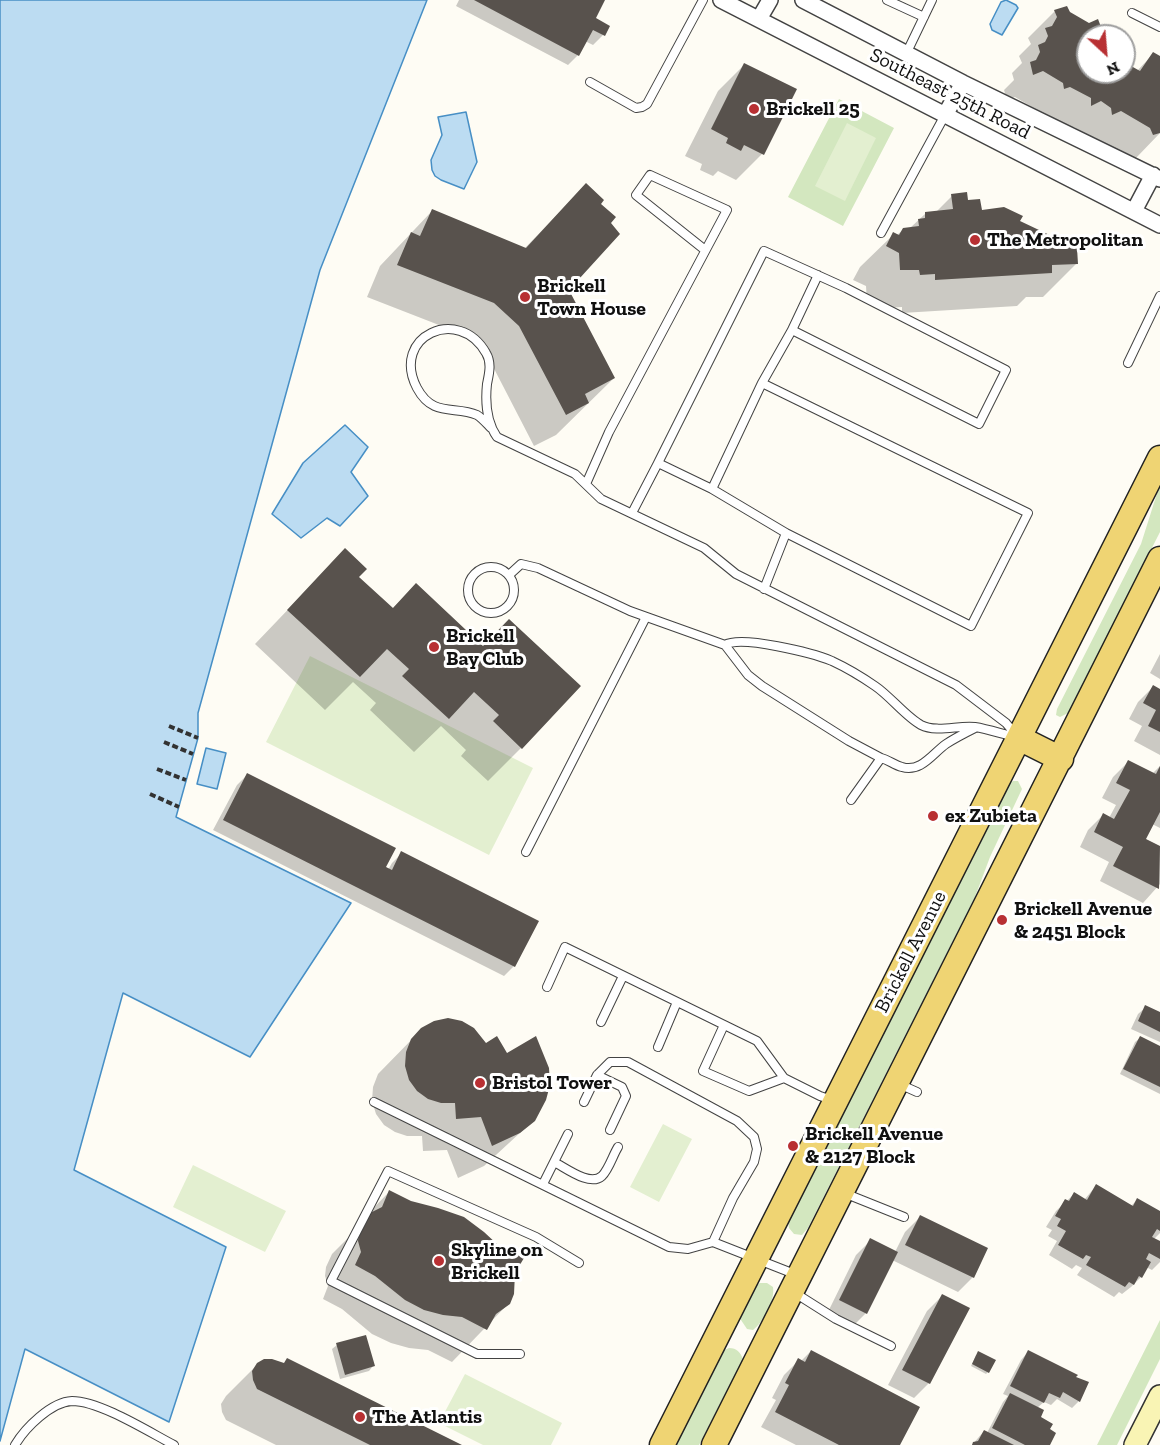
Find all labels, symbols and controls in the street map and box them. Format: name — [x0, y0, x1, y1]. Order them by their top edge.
north arrow — [1076, 24, 1136, 84]
street label: Southeast 25th Road — [866, 43, 1034, 145]
text: N — [1104, 58, 1123, 80]
place label: Brickell 25 — [766, 97, 860, 121]
marker: Brickell 25 — [747, 102, 761, 116]
place label: The Metropolitan — [987, 228, 1143, 252]
marker: The Metropolitan — [968, 233, 982, 247]
place label: Brickell Town House — [537, 274, 646, 321]
marker: Brickell Town House — [518, 290, 532, 304]
place label: Brickell Bay Club — [446, 624, 524, 671]
marker: Brickell Bay Club — [427, 640, 441, 654]
place label: ex Zubieta — [945, 804, 1037, 828]
marker: ex Zubieta — [926, 809, 940, 823]
street label: Brickell Avenue — [870, 887, 952, 1017]
place label: Brickell Avenue & 2451 Block — [1014, 897, 1152, 944]
marker: Brickell Avenue & 2451 Block — [995, 913, 1009, 927]
place label: Bristol Tower — [492, 1071, 612, 1095]
marker: Bristol Tower — [473, 1076, 487, 1090]
place label: Brickell Avenue & 2127 Block — [805, 1122, 943, 1169]
marker: Brickell Avenue & 2127 Block — [786, 1139, 800, 1153]
place label: Skyline on Brickell — [451, 1238, 543, 1285]
marker: Skyline on Brickell — [432, 1254, 446, 1268]
place label: The Atlantis — [372, 1405, 482, 1429]
marker: The Atlantis — [353, 1410, 367, 1424]

